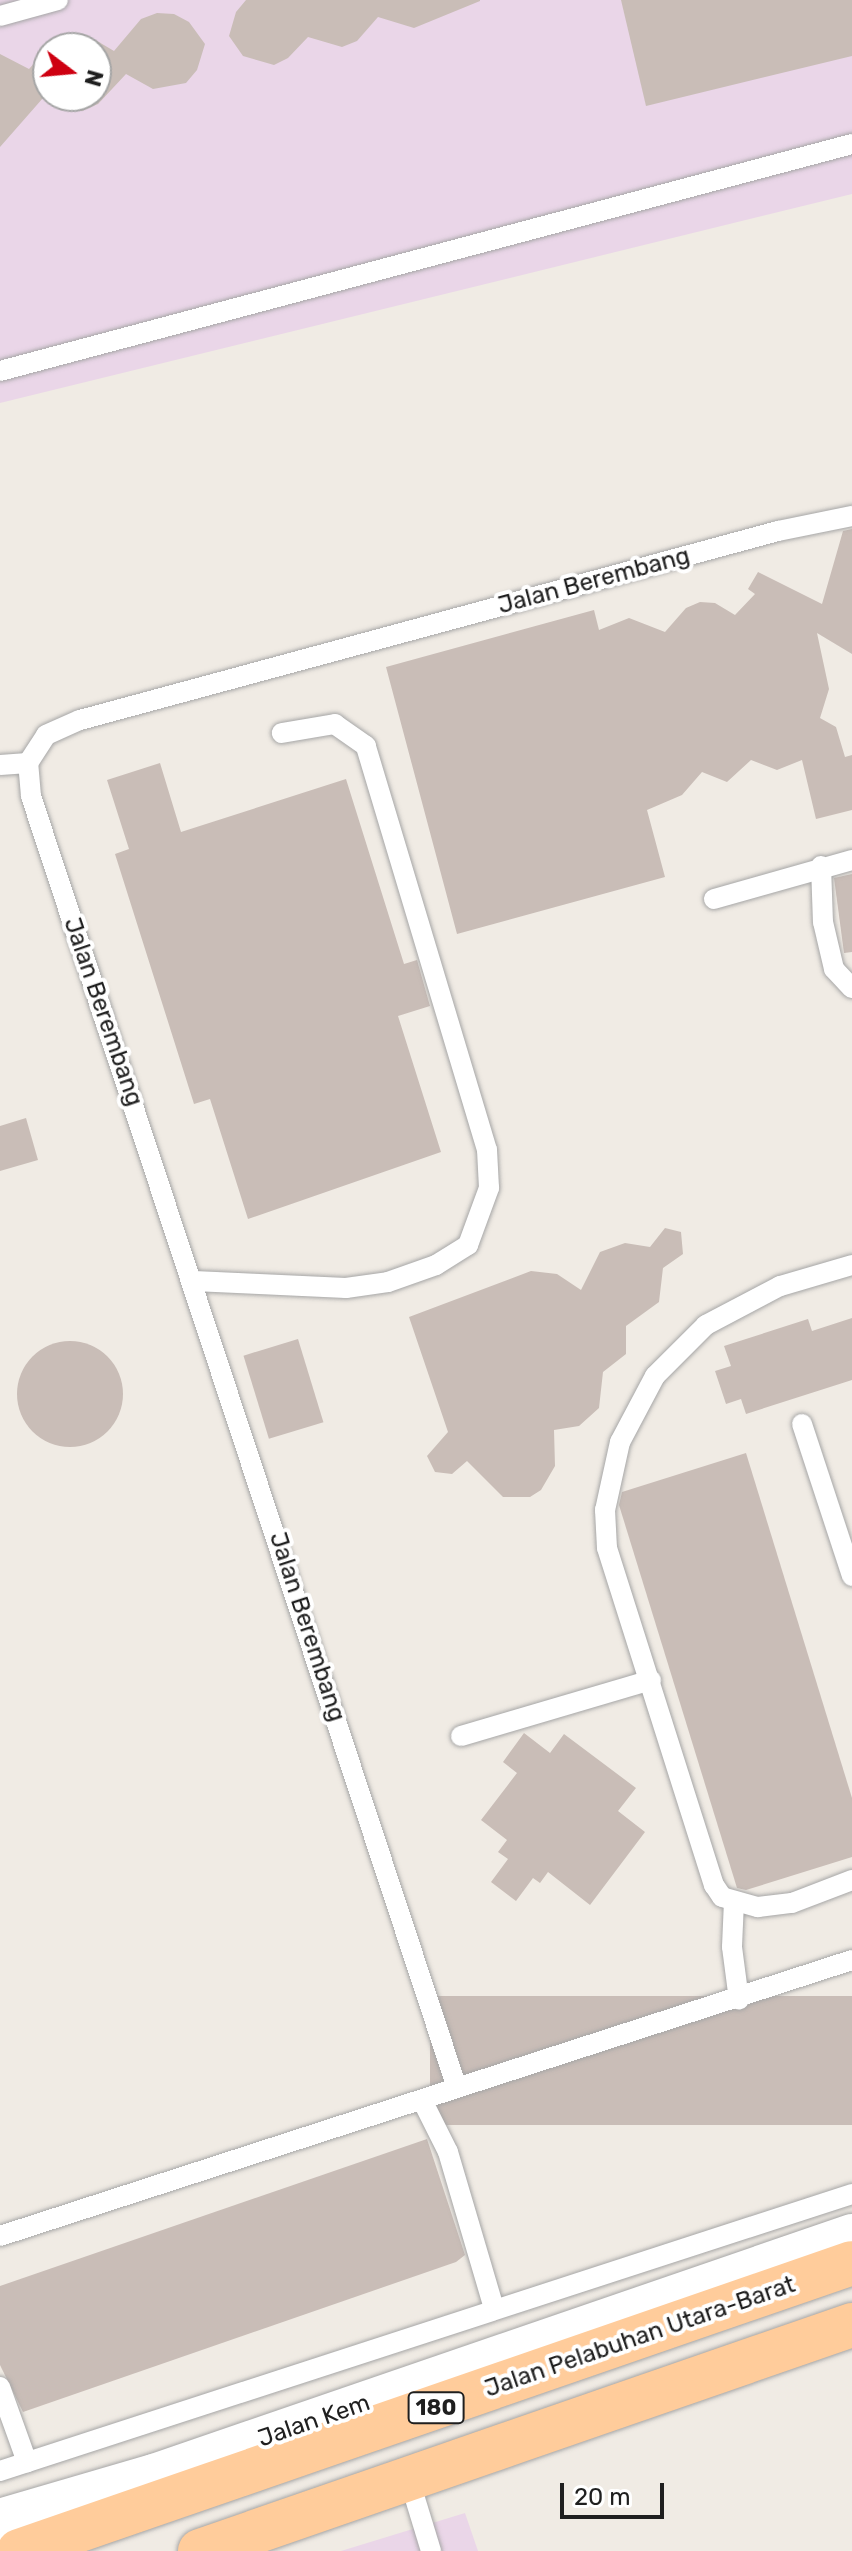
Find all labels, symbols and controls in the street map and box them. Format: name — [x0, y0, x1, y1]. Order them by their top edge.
north arrow — [32, 32, 112, 112]
text: N — [78, 67, 109, 90]
street label: Jalan Berembang — [495, 542, 693, 620]
street label: Jalan Berembang — [57, 914, 149, 1110]
street label: Jalan Berembang — [263, 1529, 351, 1725]
street label: Jalan Pelabuhan Utara-Barat — [481, 2270, 799, 2404]
street label: Jalan Kem — [254, 2388, 374, 2454]
road number: 180 — [406, 2390, 466, 2426]
scale bar — [564, 2467, 668, 2517]
text: 20 m — [574, 2483, 631, 2511]

